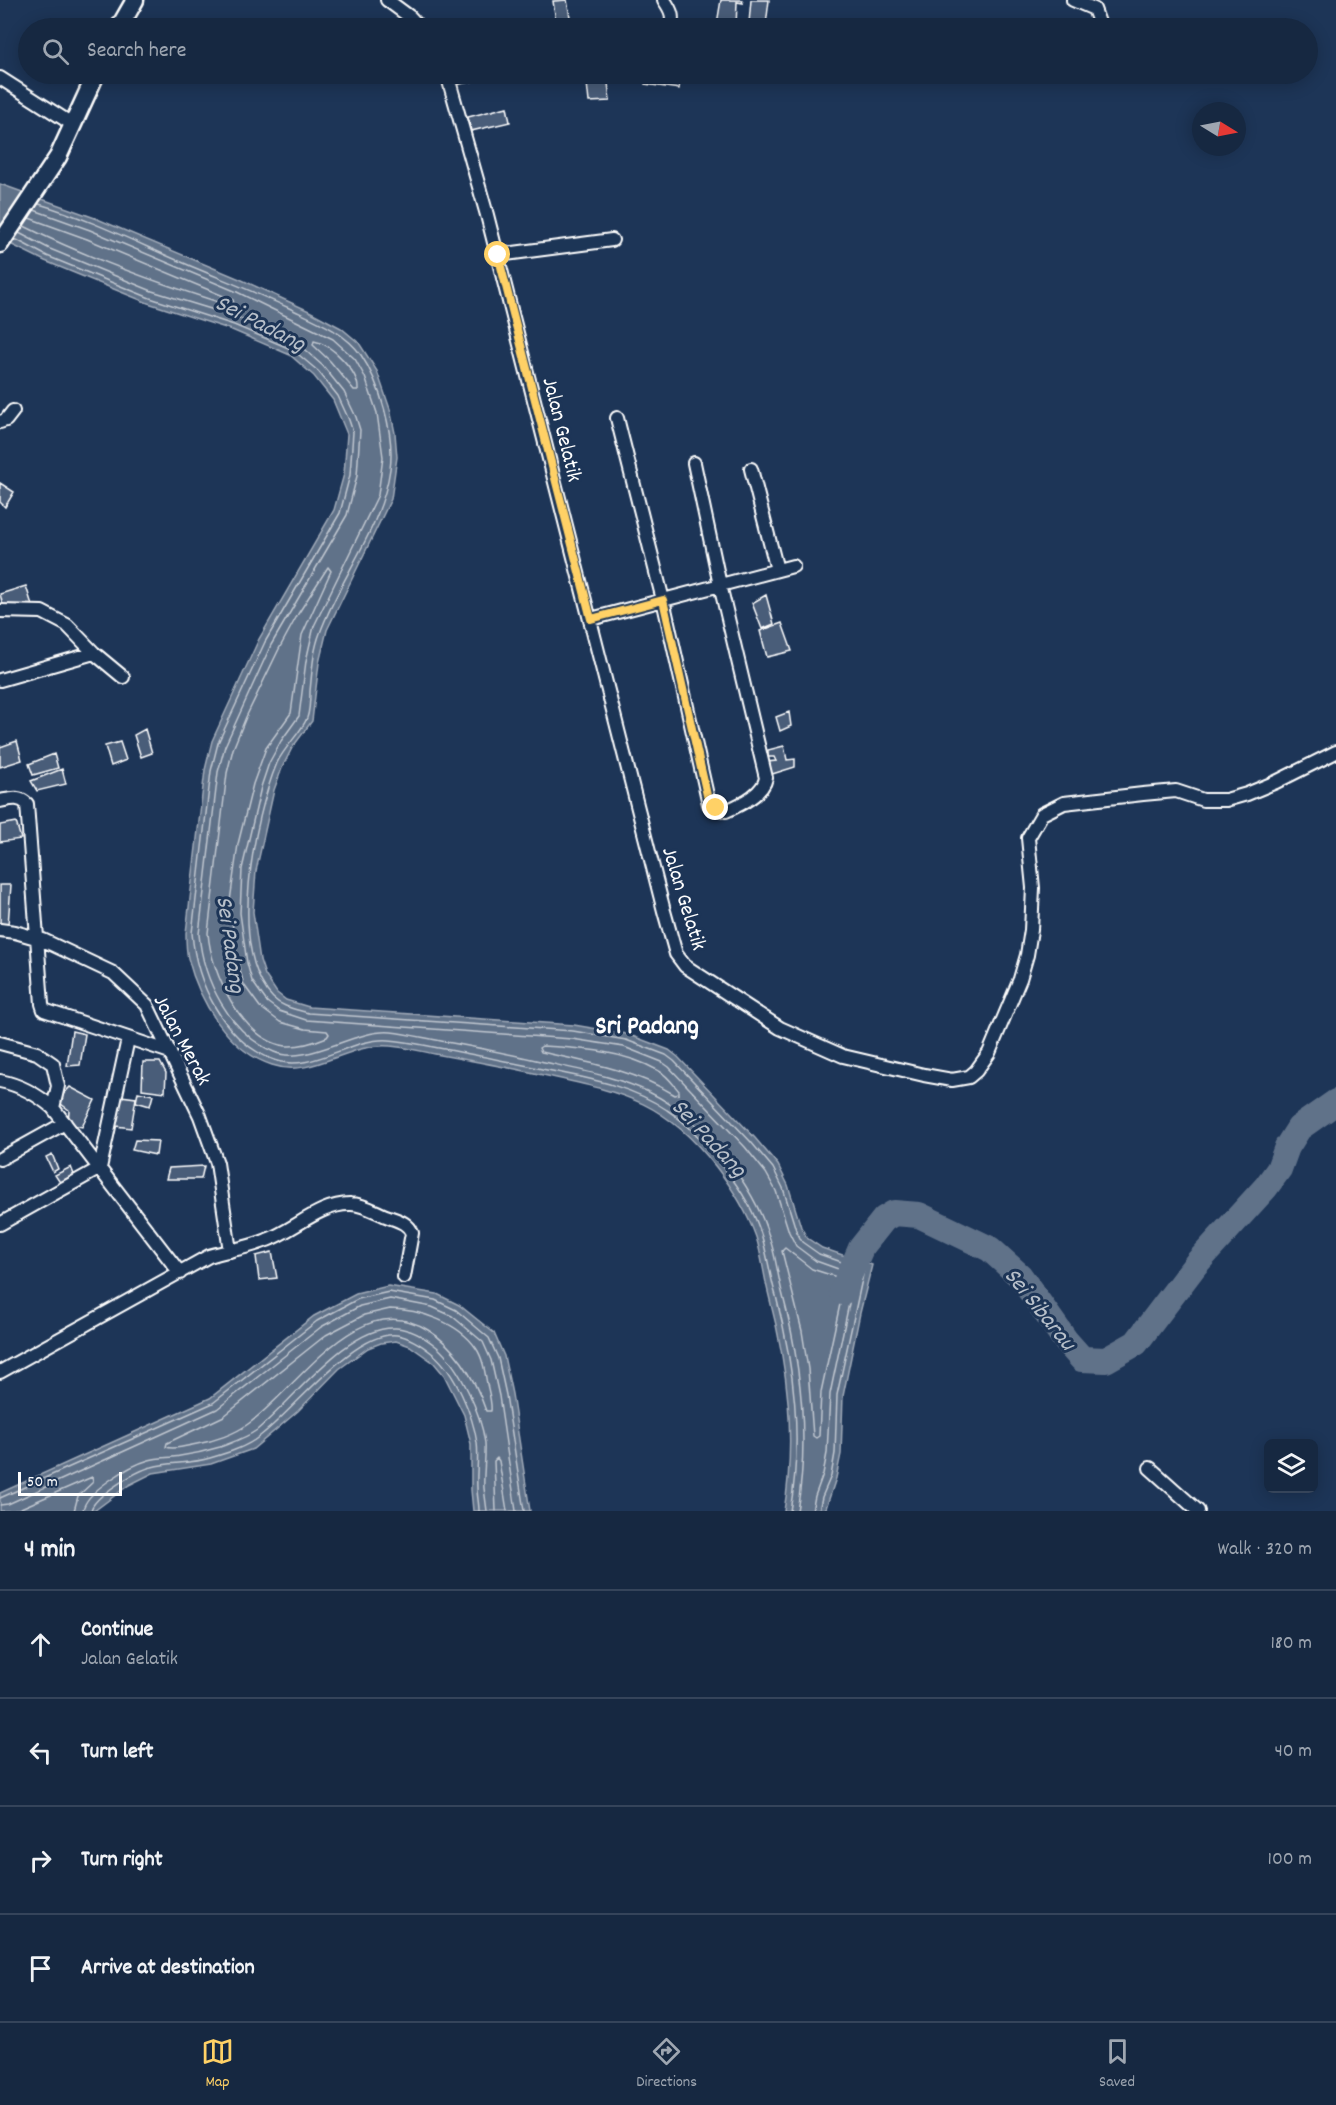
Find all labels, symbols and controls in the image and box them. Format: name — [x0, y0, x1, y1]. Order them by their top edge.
search box — [18, 18, 1318, 84]
icon: search — [39, 35, 72, 68]
text: Search here — [87, 36, 186, 67]
north arrow — [1192, 102, 1246, 156]
route start — [484, 241, 510, 267]
water label: Sei Padang — [209, 287, 312, 363]
street label: Jalan Gelatik — [533, 374, 589, 485]
route end — [702, 794, 728, 820]
street label: Jalan Gelatik — [652, 844, 713, 955]
water label: Sei Padang — [205, 894, 253, 996]
street label: Jalan Merak — [144, 990, 218, 1092]
district label: Sri Padang — [595, 1009, 699, 1046]
water label: Sei Padang — [662, 1092, 754, 1187]
water label: Sei Sibarau — [995, 1261, 1084, 1360]
map controls — [1264, 1439, 1318, 1493]
button: layers — [1264, 1439, 1318, 1493]
scale bar — [18, 1469, 122, 1496]
text: 50 m — [27, 1471, 58, 1494]
text: 4 min — [24, 1532, 75, 1569]
text: Walk · 320 m — [1218, 1536, 1312, 1564]
text: Continue — [81, 1615, 153, 1646]
icon: ahead — [24, 1628, 57, 1661]
text: 180 m — [1270, 1630, 1312, 1658]
text: Jalan Gelatik — [81, 1646, 178, 1674]
icon: left — [24, 1736, 57, 1769]
text: Turn left — [81, 1737, 153, 1768]
text: 40 m — [1274, 1738, 1312, 1766]
icon: right — [24, 1844, 57, 1877]
text: Turn right — [81, 1845, 163, 1876]
text: 100 m — [1268, 1846, 1312, 1874]
icon: arrive — [24, 1952, 57, 1985]
text: Arrive at destination — [81, 1953, 255, 1984]
tab: Map — [201, 2035, 234, 2094]
tab: Directions — [636, 2035, 697, 2094]
tab: Saved — [1099, 2035, 1135, 2094]

